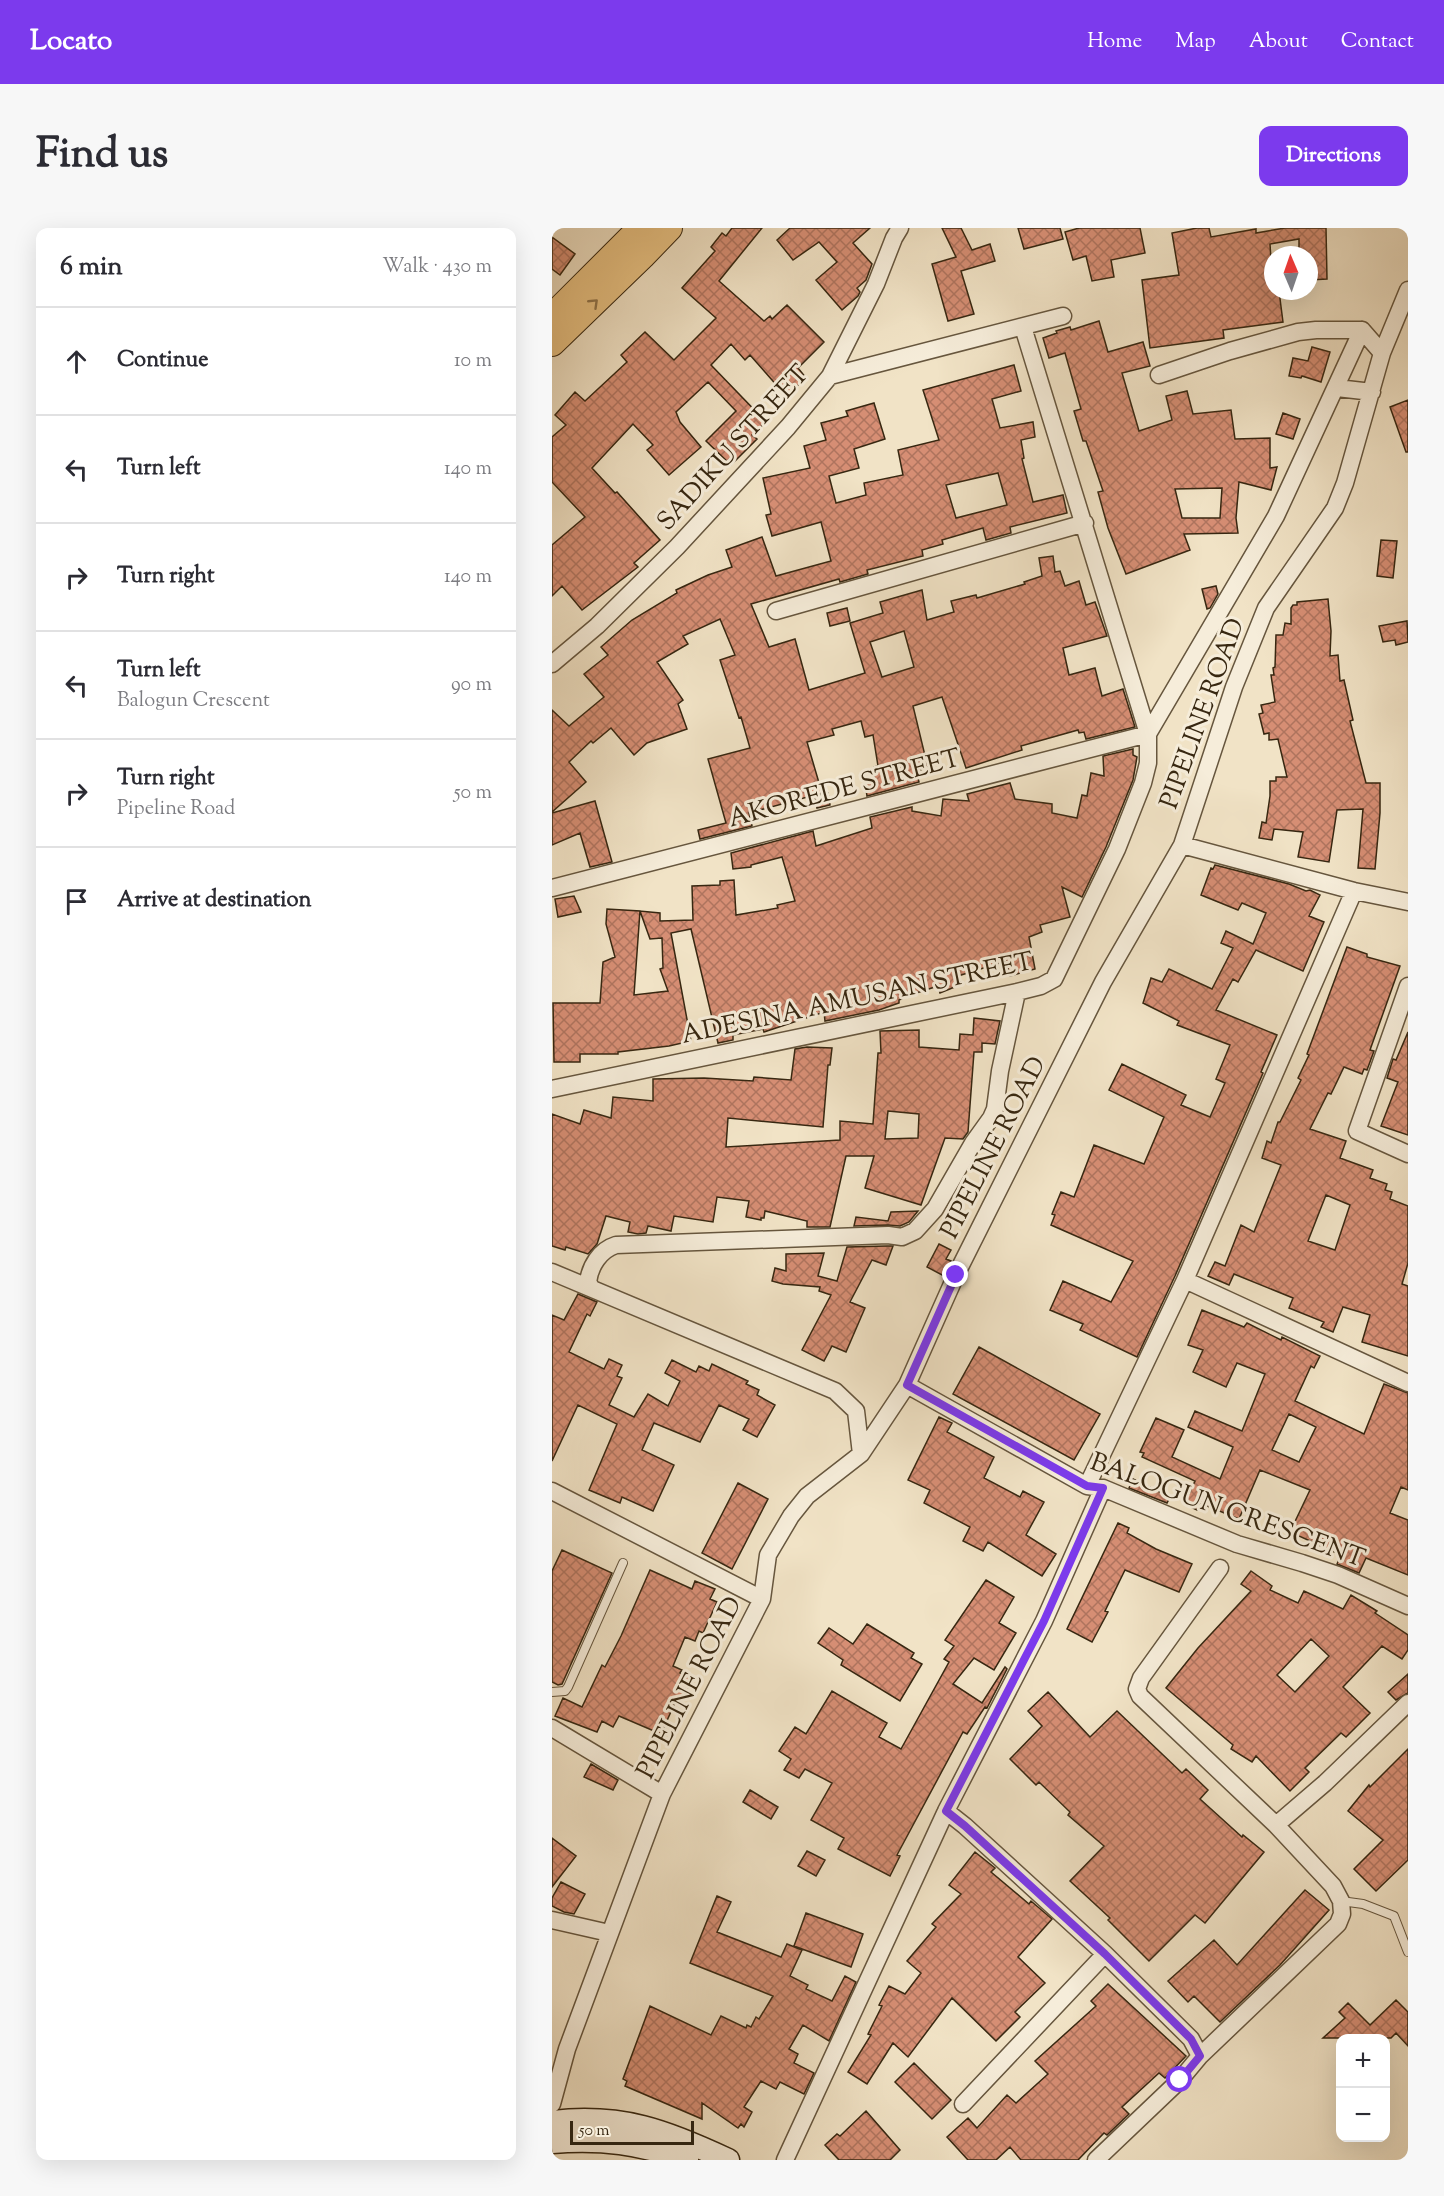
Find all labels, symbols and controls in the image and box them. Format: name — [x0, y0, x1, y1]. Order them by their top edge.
text: Locato — [30, 22, 112, 62]
text: Home — [1087, 27, 1142, 57]
text: Map — [1175, 27, 1216, 57]
text: About — [1249, 27, 1308, 57]
text: Contact — [1341, 27, 1414, 57]
text: Find us — [36, 126, 168, 186]
button: Directions — [1259, 126, 1408, 186]
north arrow — [1264, 246, 1318, 300]
text: 6 min — [60, 249, 123, 286]
text: Walk · 430 m — [382, 253, 492, 282]
one-way arrow — [587, 299, 598, 310]
icon: ahead — [60, 345, 93, 378]
text: Continue — [117, 345, 208, 377]
text: 10 m — [454, 347, 492, 376]
street label: SADIKU STREET — [649, 357, 819, 540]
icon: left — [60, 453, 93, 486]
text: Turn left — [117, 453, 200, 485]
text: 140 m — [444, 455, 492, 484]
icon: right — [60, 561, 93, 594]
text: Turn right — [117, 561, 214, 593]
text: 140 m — [444, 563, 492, 592]
street label: PIPELINE ROAD — [1152, 613, 1255, 814]
text: Turn left — [117, 655, 200, 687]
icon: left — [60, 669, 93, 702]
text: 90 m — [451, 671, 492, 700]
text: Balogun Crescent — [117, 687, 270, 716]
street label: AKOREDE STREET — [724, 741, 965, 838]
text: Turn right — [117, 763, 214, 795]
icon: right — [60, 777, 93, 810]
text: 50 m — [454, 779, 492, 808]
text: Pipeline Road — [117, 795, 235, 824]
icon: arrive — [60, 885, 93, 918]
text: Arrive at destination — [117, 885, 312, 917]
street label: ADESINA AMUSAN STREET — [678, 944, 1037, 1055]
street label: PIPELINE ROAD — [932, 1051, 1056, 1246]
route end — [942, 1261, 968, 1287]
street label: BALOGUN CRESCENT — [1085, 1444, 1370, 1578]
street label: PIPELINE ROAD — [628, 1591, 752, 1786]
map controls — [1336, 2034, 1390, 2142]
button: + — [1336, 2034, 1390, 2088]
route start — [1166, 2066, 1192, 2092]
button: − — [1336, 2088, 1390, 2142]
scale bar — [570, 2118, 694, 2146]
text: 50 m — [579, 2120, 610, 2143]

